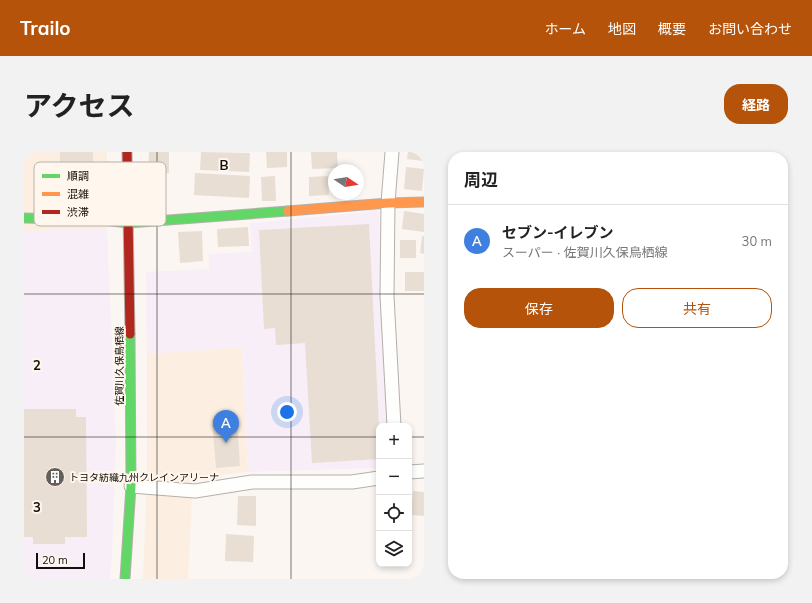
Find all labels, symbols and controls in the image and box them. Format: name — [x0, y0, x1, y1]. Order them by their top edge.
text: Trailo — [20, 16, 71, 40]
text: ホーム — [544, 20, 586, 38]
text: 地図 — [608, 20, 636, 38]
text: 概要 — [658, 20, 686, 38]
text: お問い合わせ — [708, 20, 792, 38]
button: 経路 — [724, 84, 788, 124]
text: アクセス — [24, 88, 135, 123]
text: B — [220, 157, 229, 173]
legend — [34, 162, 166, 226]
north arrow — [328, 164, 364, 200]
text: 順調 — [67, 169, 89, 183]
text: 周辺 — [464, 169, 498, 190]
text: 混雑 — [67, 187, 89, 201]
text: 渋滞 — [67, 205, 89, 219]
text: セブン-イレブン — [502, 223, 614, 242]
text: A — [472, 233, 482, 249]
text: 30 m — [742, 233, 772, 249]
text: スーパー · 佐賀川久保鳥栖線 — [502, 244, 668, 260]
button: 保存 — [464, 288, 614, 328]
button: 共有 — [622, 288, 772, 328]
street label: 佐賀川久保鳥栖線 — [113, 326, 126, 406]
text: 2 — [33, 357, 41, 373]
your location — [277, 402, 297, 422]
pin: A — [213, 410, 239, 443]
map controls — [376, 423, 412, 567]
button: + — [376, 423, 412, 459]
button: − — [376, 459, 412, 495]
building icon: トヨタ紡織九州クレインアリーナ — [44, 466, 66, 488]
place label: トヨタ紡織九州クレインアリーナ — [69, 471, 219, 484]
button: locate — [376, 495, 412, 531]
text: 3 — [33, 499, 41, 515]
button: layers — [376, 531, 412, 567]
scale bar — [36, 551, 85, 570]
text: 20 m — [42, 553, 68, 567]

